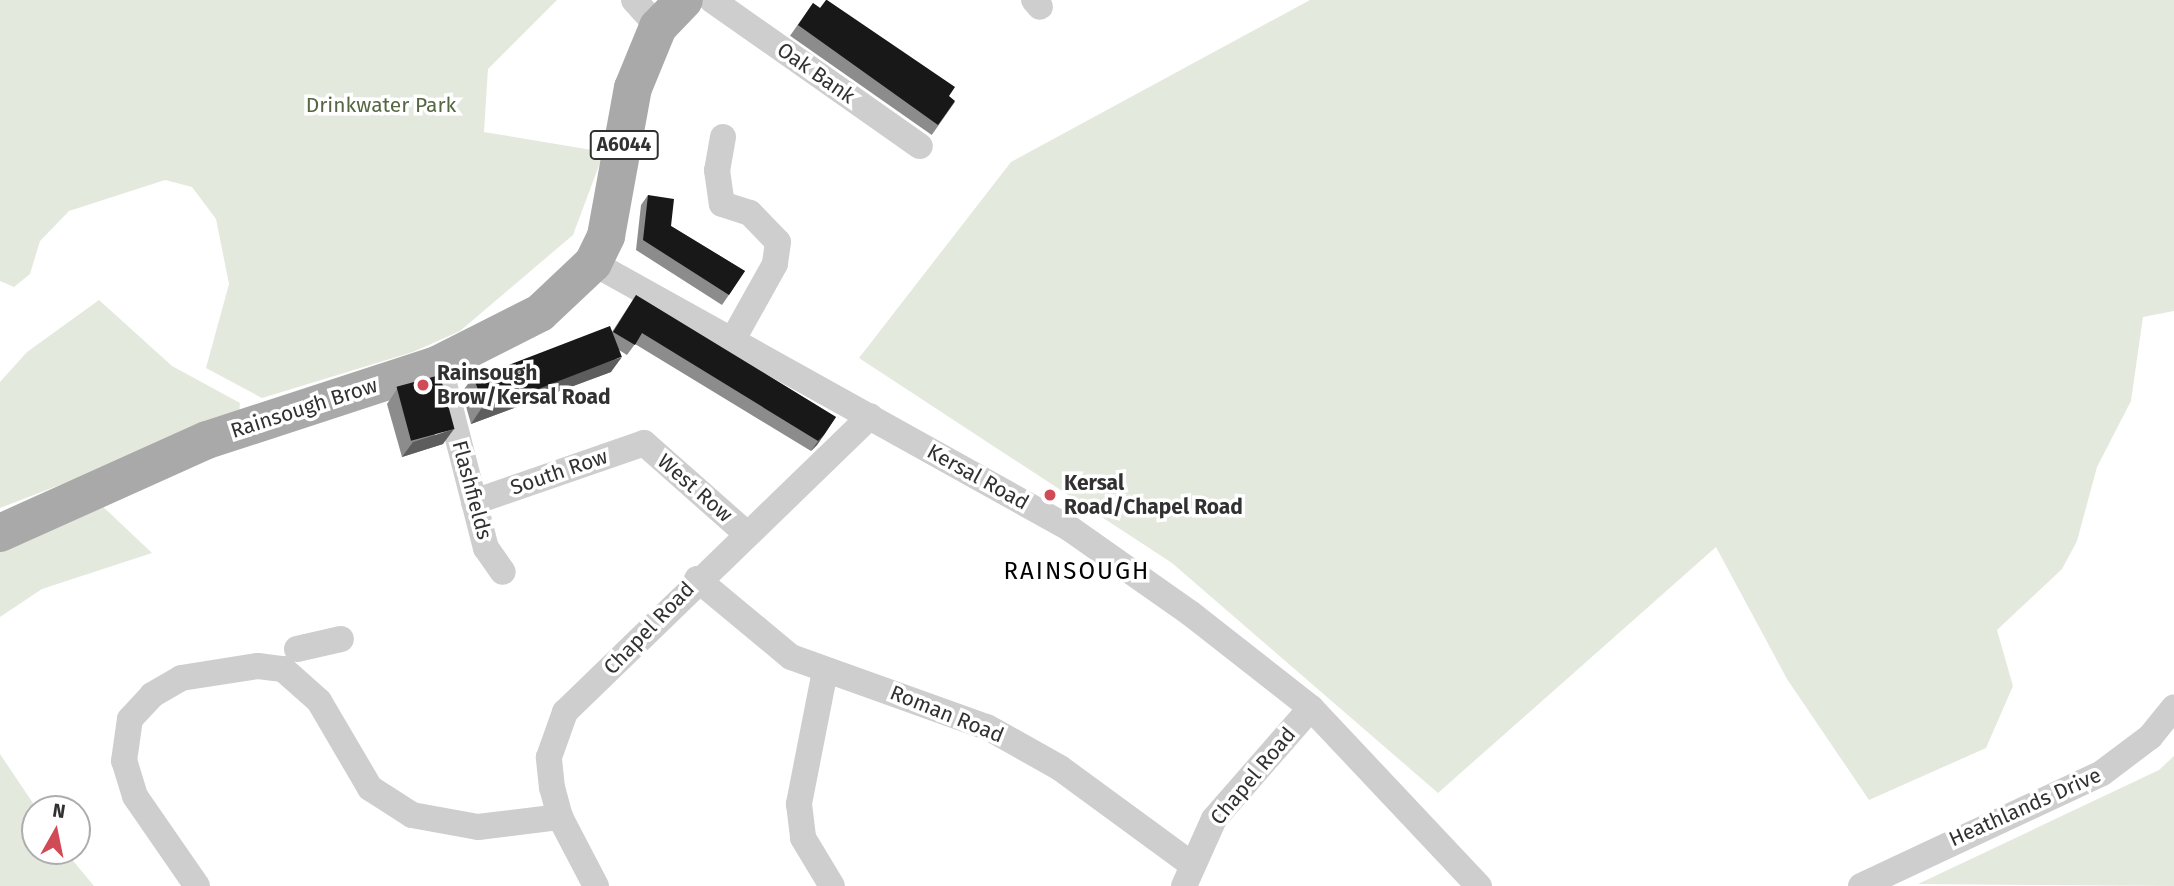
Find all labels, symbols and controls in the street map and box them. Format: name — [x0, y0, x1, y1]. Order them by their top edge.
street label: Oak Bank — [772, 37, 860, 109]
park label: Drinkwater Park — [306, 92, 456, 118]
road number: A6044 — [589, 130, 659, 160]
place label: Rainsough Brow/Kersal Road — [437, 360, 611, 410]
street label: Rainsough Brow — [227, 372, 381, 444]
marker: Rainsough Brow/Kersal Road — [415, 377, 431, 393]
street label: Flashfields — [447, 438, 497, 542]
street label: Kersal Road — [923, 439, 1033, 515]
street label: South Row — [507, 444, 611, 500]
street label: West Row — [652, 449, 738, 527]
place label: Kersal Road/Chapel Road — [1064, 470, 1243, 520]
marker: Kersal Road/Chapel Road — [1042, 487, 1058, 503]
district label: RAINSOUGH — [1005, 558, 1149, 586]
street label: Chapel Road — [598, 576, 700, 680]
street label: Roman Road — [886, 680, 1008, 748]
street label: Chapel Road — [1205, 722, 1301, 830]
street label: Heathlands Drive — [1945, 762, 2105, 852]
north arrow — [21, 795, 91, 865]
text: N — [51, 798, 67, 823]

